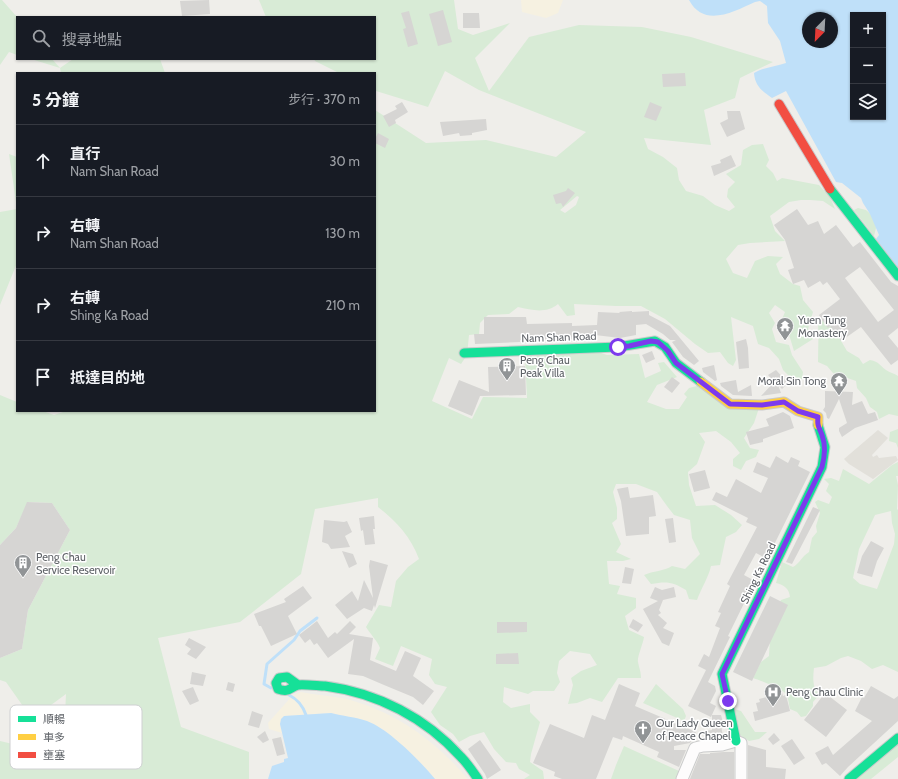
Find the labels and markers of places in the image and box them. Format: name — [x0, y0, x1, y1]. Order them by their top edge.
place label: Yuen Tung Monastery — [797, 313, 848, 340]
temple icon: Yuen Tung Monastery — [775, 316, 795, 341]
place label: Peng Chau Peak Villa — [520, 353, 570, 380]
building icon: Peng Chau Peak Villa — [497, 356, 517, 381]
temple icon: Moral Sin Tong — [829, 371, 849, 396]
place label: Moral Sin Tong — [757, 374, 827, 388]
place label: Peng Chau Service Reservoir — [36, 550, 116, 577]
building icon: Peng Chau Service Reservoir — [13, 553, 33, 578]
hospital icon: Peng Chau Clinic — [763, 682, 783, 707]
place label: Peng Chau Clinic — [786, 685, 863, 699]
place label: Our Lady Queen of Peace Chapel — [656, 716, 733, 743]
church icon: Our Lady Queen of Peace Chapel — [633, 719, 653, 744]

